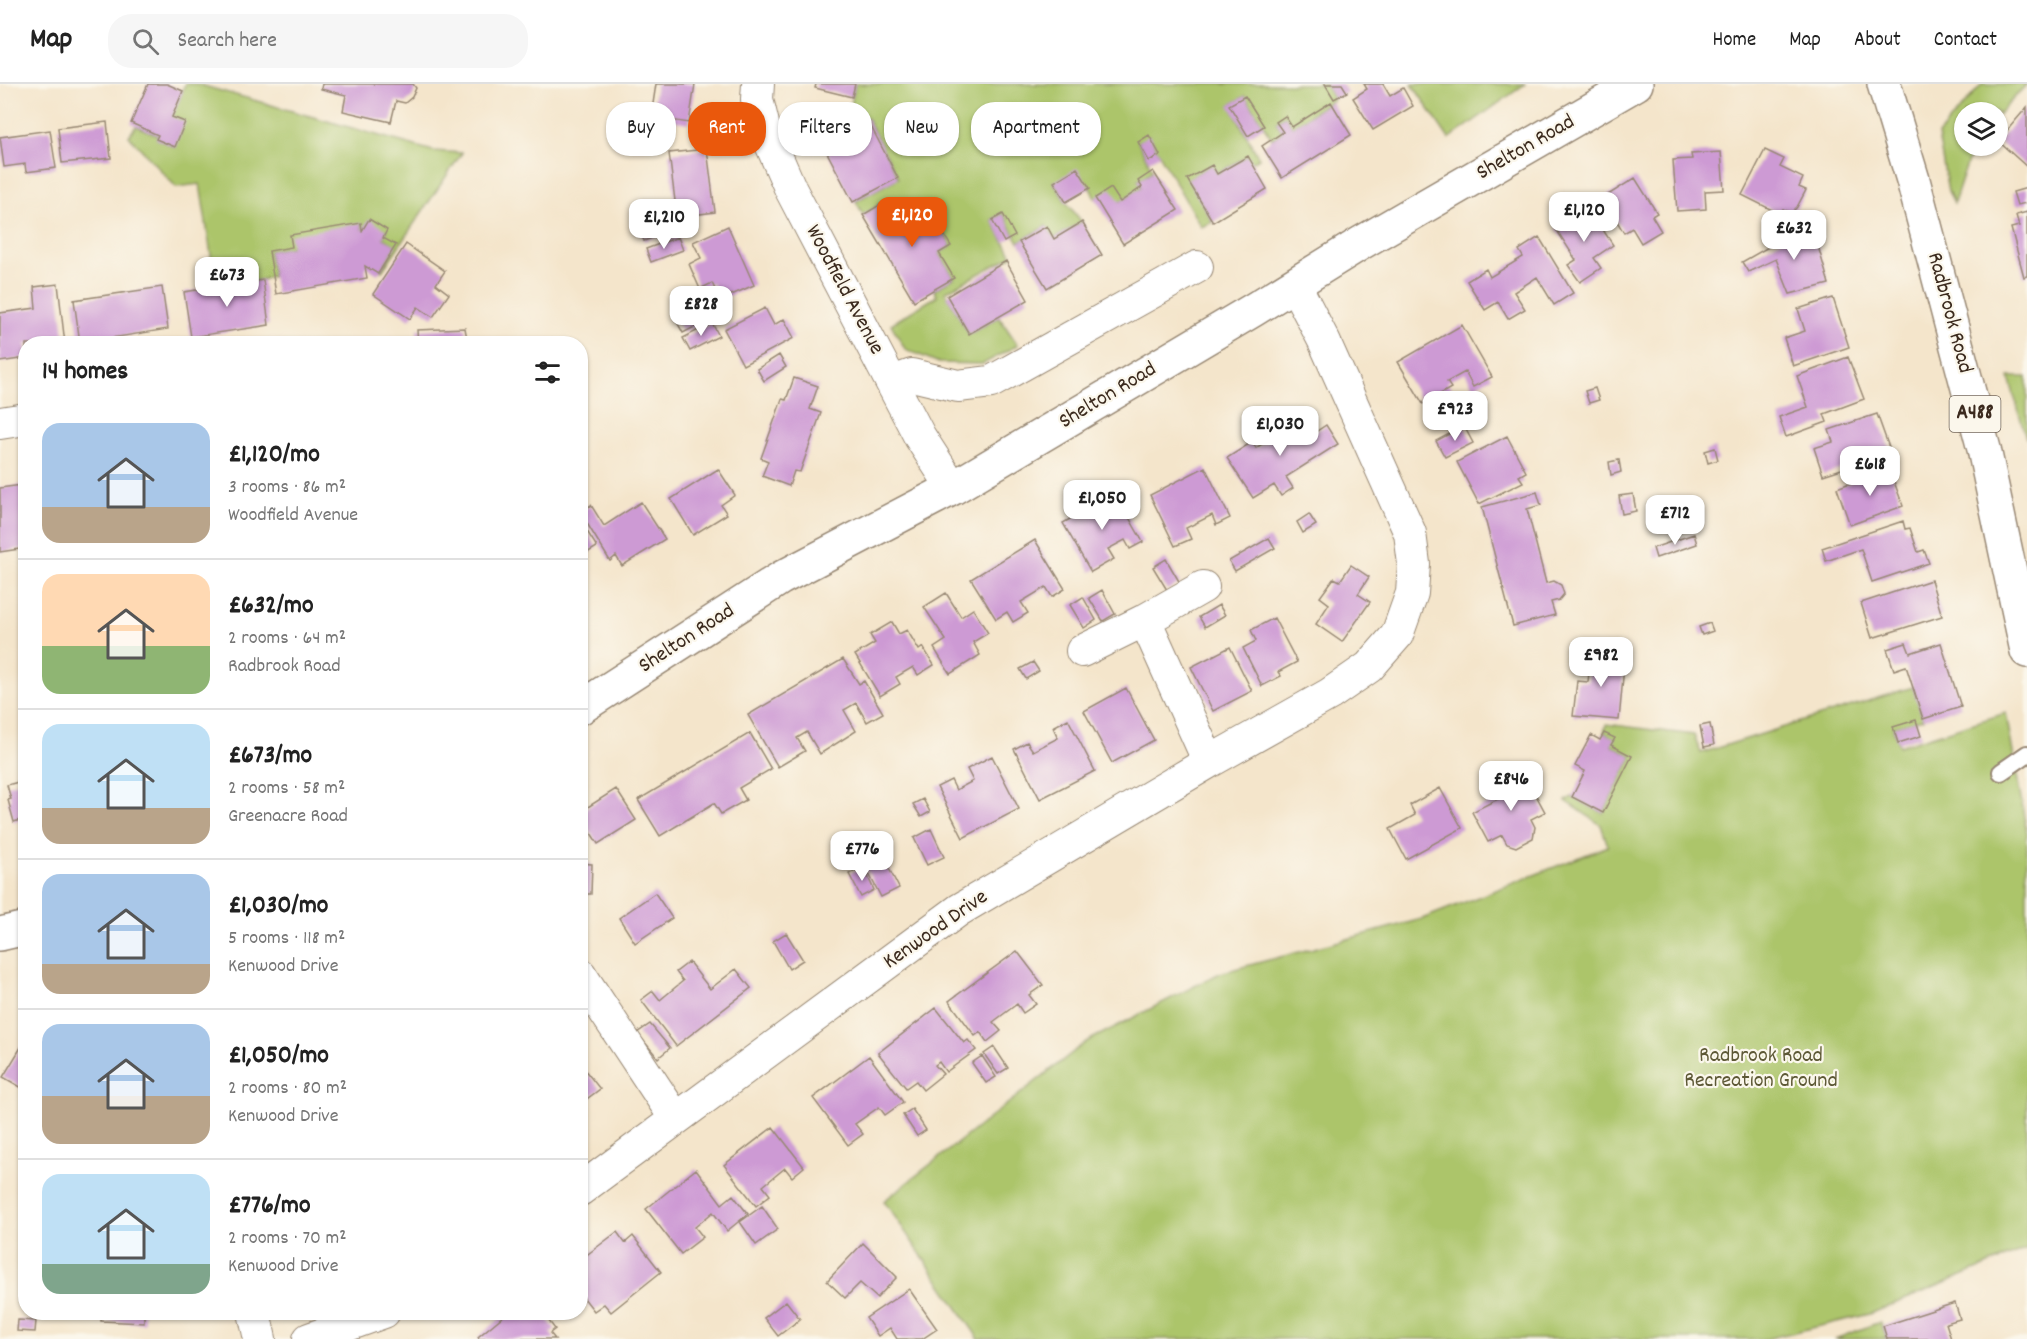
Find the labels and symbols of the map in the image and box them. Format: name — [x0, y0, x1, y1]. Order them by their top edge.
street label: Shelton Road — [1471, 107, 1581, 189]
pin: £1,120 — [1535, 192, 1633, 243]
pin: £1,120 — [863, 197, 961, 248]
pin: £1,210 — [615, 199, 713, 250]
pin: £632 — [1758, 210, 1830, 261]
street label: Woodfield Avenue — [797, 220, 891, 360]
street label: Radbrook Road — [1918, 249, 1980, 377]
pin: £673 — [191, 257, 263, 308]
pin: £828 — [665, 286, 737, 337]
street label: Shelton Road — [1053, 355, 1163, 437]
pin: £923 — [1419, 391, 1491, 442]
road number: A488 — [1950, 396, 2000, 432]
pin: £1,030 — [1231, 406, 1329, 457]
pin: £618 — [1834, 446, 1906, 497]
pin: £1,050 — [1053, 480, 1151, 531]
pin: £712 — [1639, 495, 1711, 546]
street label: Shelton Road — [633, 596, 741, 682]
pin: £982 — [1565, 637, 1637, 688]
pin: £846 — [1475, 761, 1547, 812]
pin: £776 — [826, 831, 898, 882]
street label: Kenwood Drive — [877, 882, 995, 978]
park label: Radbrook Road Recreation Ground — [1684, 1041, 1838, 1097]

